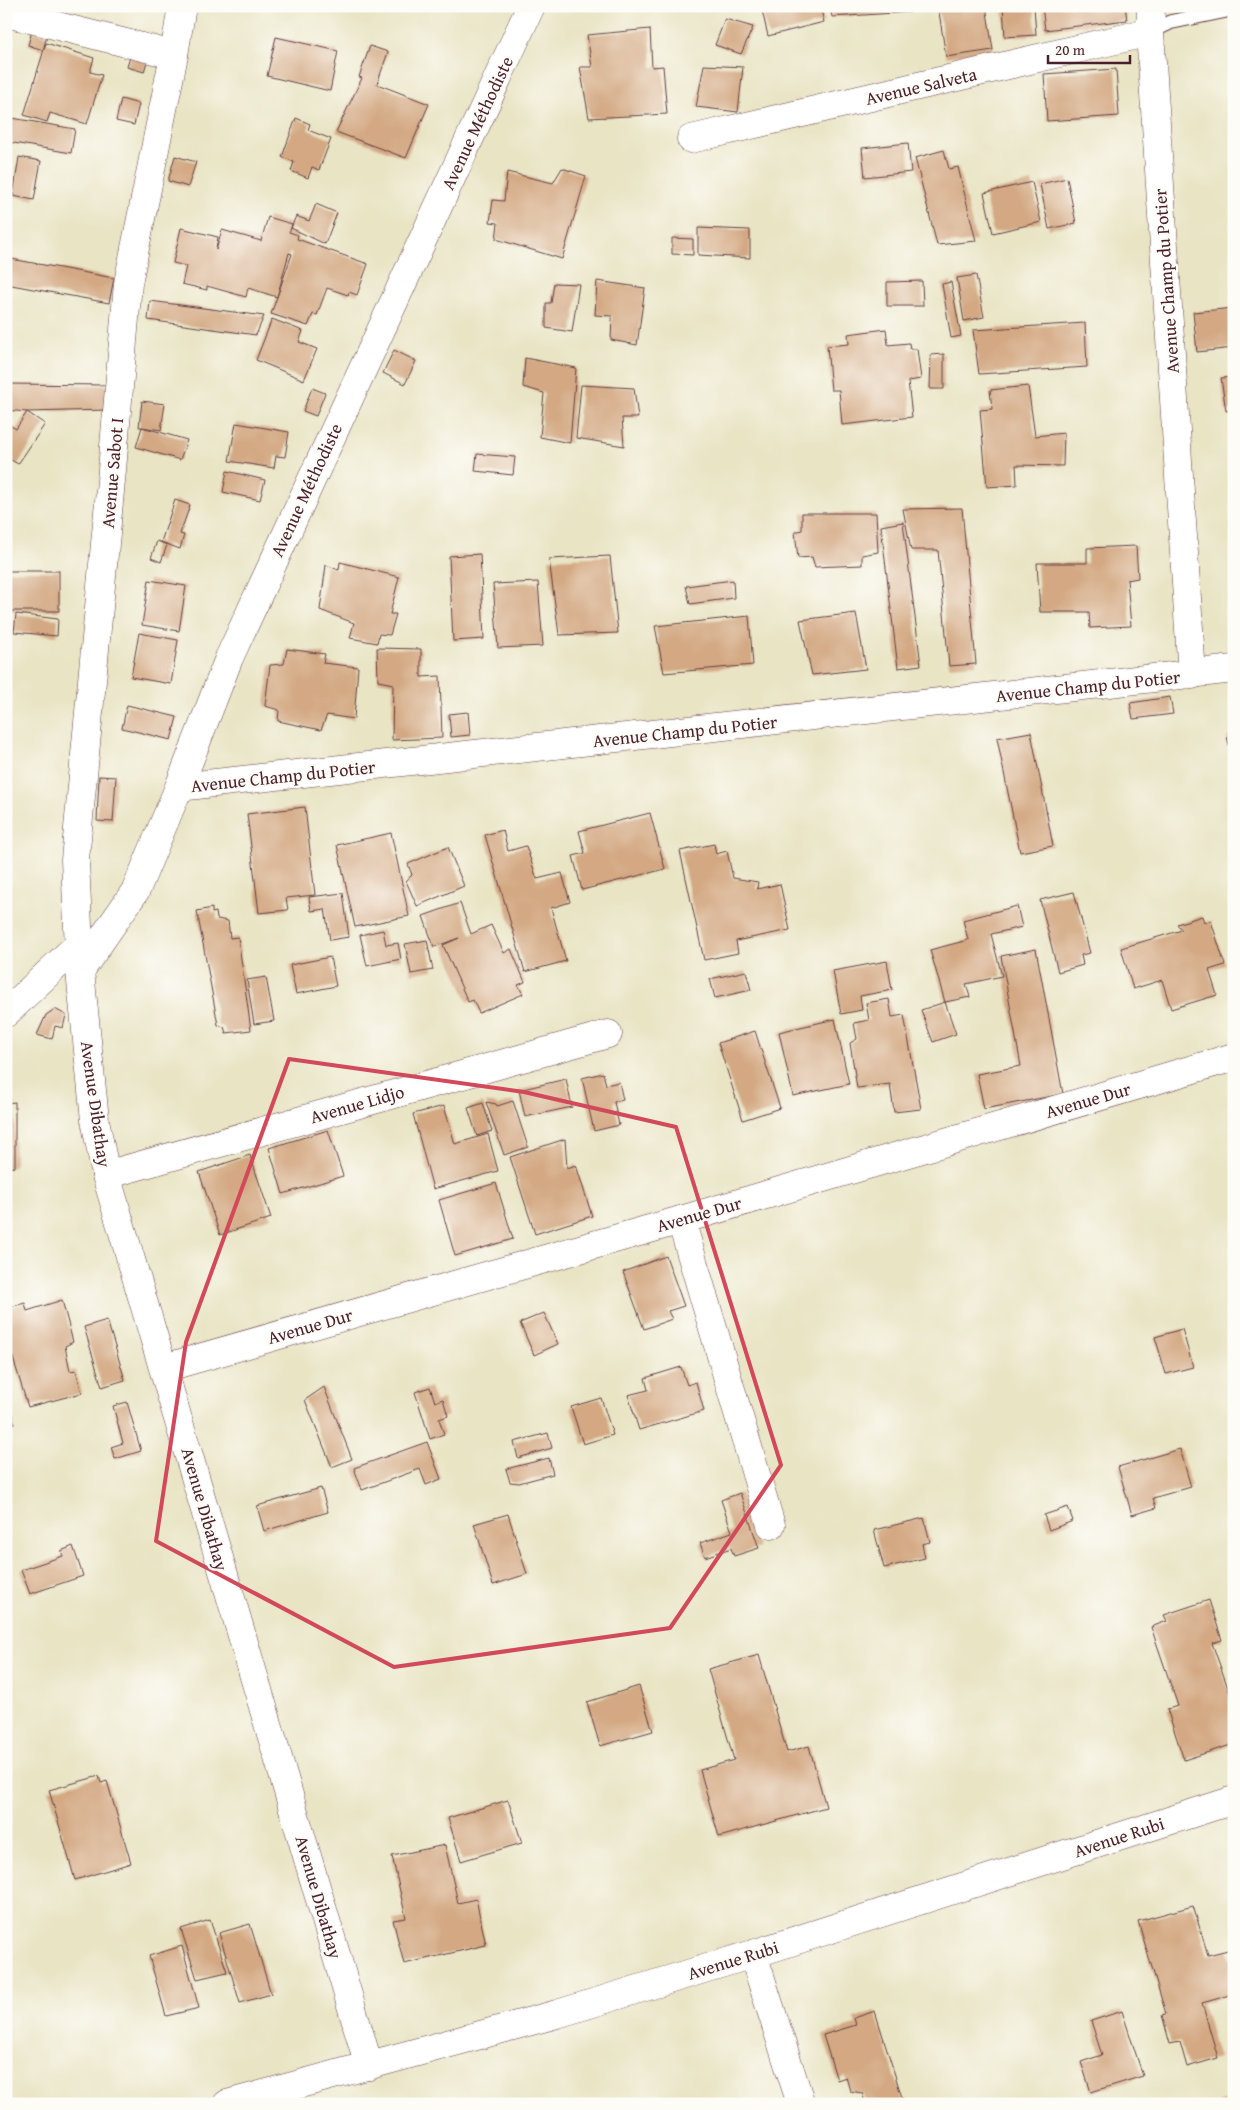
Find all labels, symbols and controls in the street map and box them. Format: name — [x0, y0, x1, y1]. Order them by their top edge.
scale bar — [1048, 32, 1130, 64]
text: 20 m — [1055, 39, 1086, 60]
street label: Avenue Méthodiste — [434, 52, 520, 194]
street label: Avenue Salveta — [863, 60, 980, 112]
street label: Avenue Champ du Potier — [1146, 187, 1186, 374]
street label: Avenue Sabot I — [94, 417, 130, 529]
street label: Avenue Méthodiste — [263, 419, 349, 561]
street label: Avenue Champ du Potier — [994, 663, 1182, 709]
street label: Avenue Champ du Potier — [591, 708, 779, 754]
street label: Avenue Champ du Potier — [189, 753, 377, 799]
street label: Avenue Dibathay — [74, 1039, 118, 1169]
street label: Avenue Dur — [1042, 1075, 1134, 1125]
street label: Avenue Lidjo — [307, 1078, 407, 1130]
street label: Avenue Dur — [653, 1189, 745, 1239]
street label: Avenue Dur — [264, 1301, 356, 1351]
street label: Avenue Dibathay — [175, 1444, 235, 1574]
street label: Avenue Rubi — [1070, 1810, 1168, 1864]
street label: Avenue Dibathay — [289, 1832, 349, 1962]
street label: Avenue Rubi — [684, 1933, 782, 1987]

